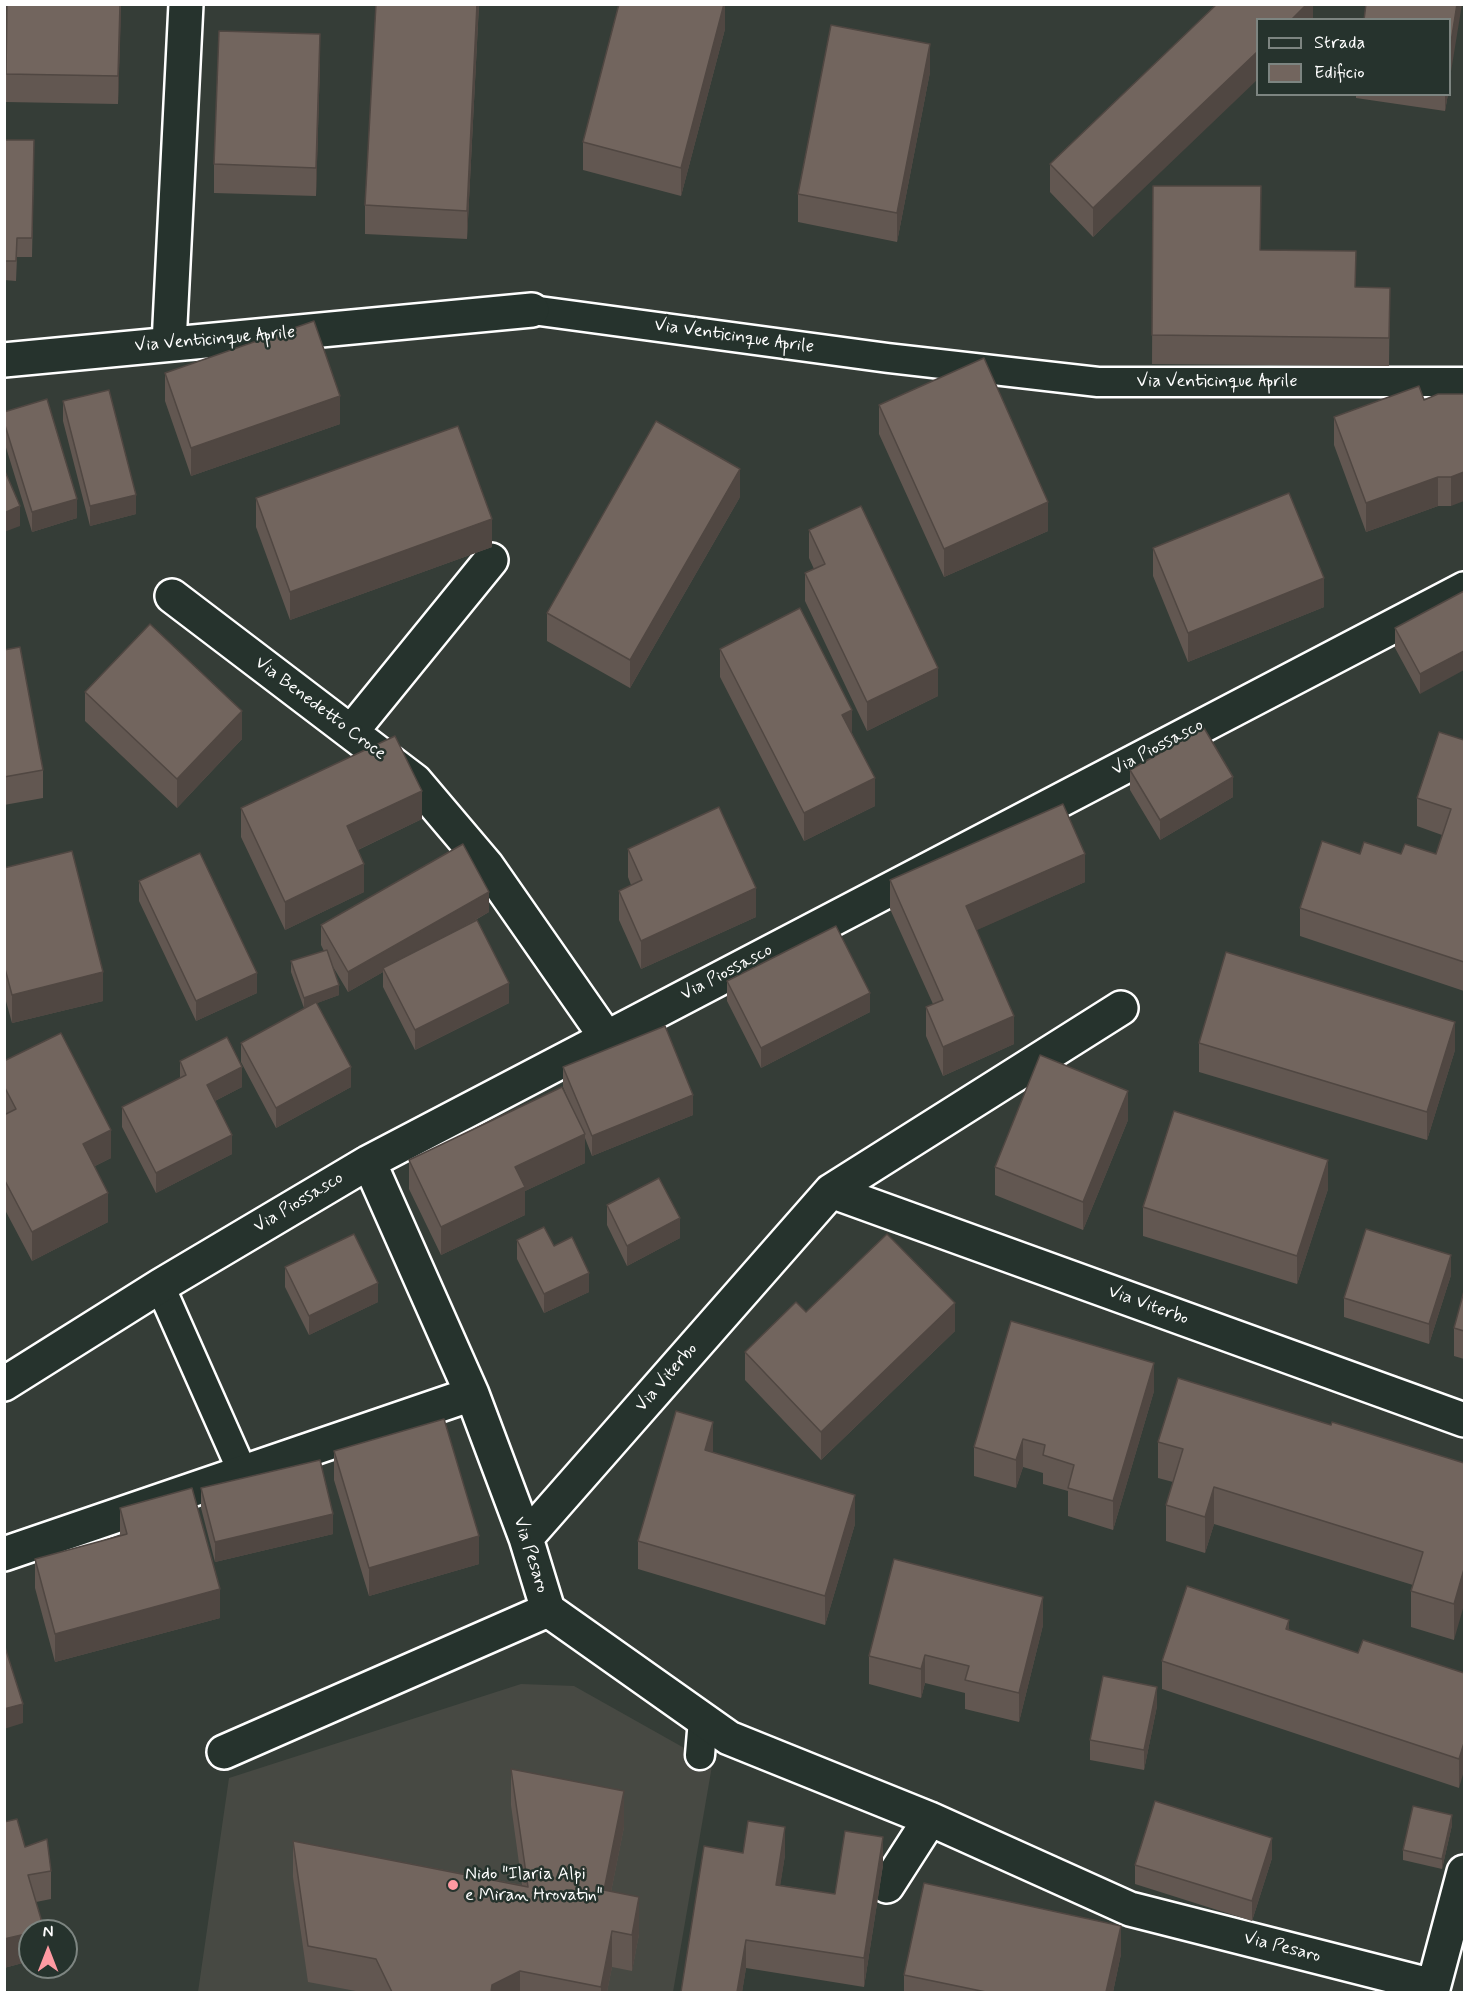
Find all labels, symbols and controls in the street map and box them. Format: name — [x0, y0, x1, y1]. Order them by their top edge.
legend — [1256, 18, 1451, 96]
text: Strada — [1314, 31, 1365, 55]
text: Edificio — [1314, 61, 1365, 85]
street label: Via Venticinque Aprile — [653, 315, 815, 359]
street label: Via Venticinque Aprile — [134, 322, 296, 358]
street label: Via Venticinque Aprile — [1136, 371, 1298, 393]
street label: Via Benedetto Croce — [250, 653, 390, 765]
street label: Via Piossasco — [1108, 715, 1208, 781]
street label: Via Piossasco — [677, 940, 777, 1006]
street label: Via Piossasco — [250, 1168, 348, 1238]
street label: Via Viterbo — [1105, 1281, 1191, 1331]
street label: Via Viterbo — [631, 1339, 703, 1417]
street label: Via Pesaro — [508, 1514, 552, 1596]
place label: Nido "Ilaria Alpi e Miran Hrovatin" — [465, 1864, 603, 1906]
marker: Nido "Ilaria Alpi e Miran Hrovatin" — [446, 1878, 460, 1892]
north arrow — [18, 1919, 78, 1979]
text: N — [43, 1922, 53, 1943]
street label: Via Pesaro — [1241, 1928, 1323, 1968]

